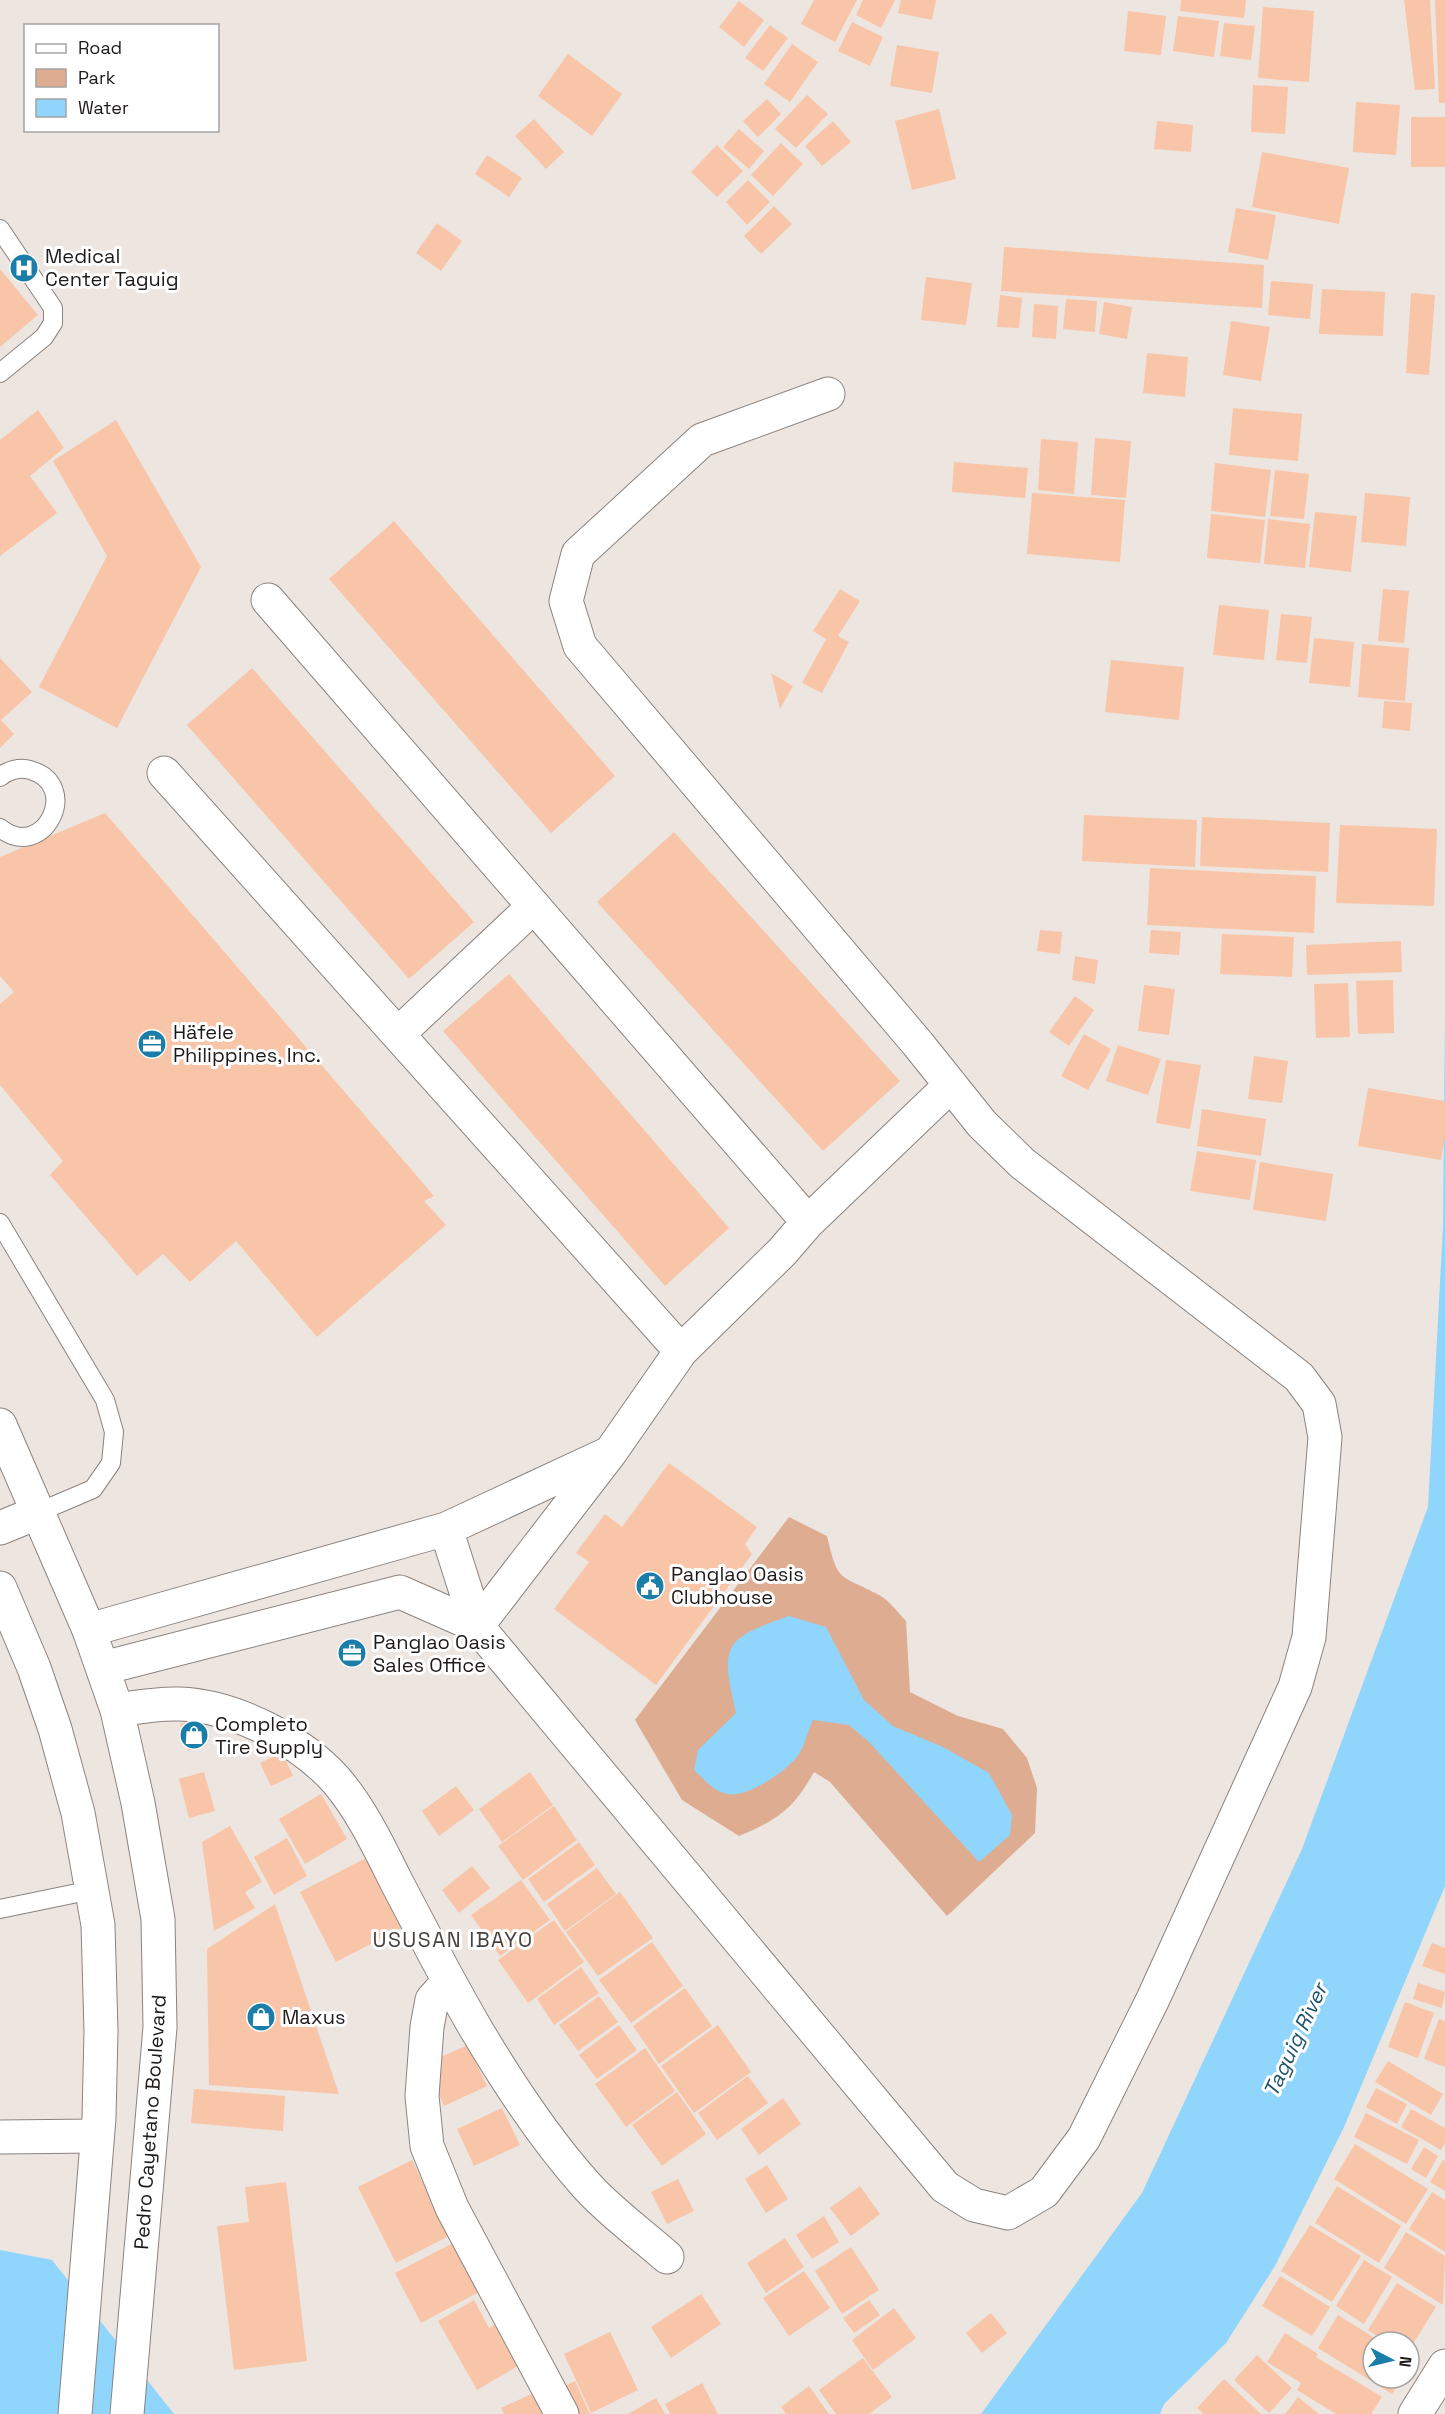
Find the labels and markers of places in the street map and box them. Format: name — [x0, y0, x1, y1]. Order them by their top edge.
place label: Medical Center Taguig — [45, 243, 179, 292]
hospital icon: Medical Center Taguig — [8, 252, 40, 284]
place label: Häfele Philippines, Inc. — [173, 1019, 321, 1068]
office icon: Häfele Philippines, Inc. — [136, 1028, 168, 1060]
place label: Panglao Oasis Clubhouse — [671, 1561, 804, 1610]
public building icon: Panglao Oasis Clubhouse — [634, 1570, 666, 1602]
place label: Panglao Oasis Sales Office — [373, 1629, 506, 1678]
office icon: Panglao Oasis Sales Office — [336, 1637, 368, 1669]
place label: Completo Tire Supply — [215, 1711, 323, 1760]
shop icon: Completo Tire Supply — [178, 1719, 210, 1751]
shop icon: Maxus — [245, 2001, 277, 2033]
place label: Maxus — [282, 2004, 345, 2030]

